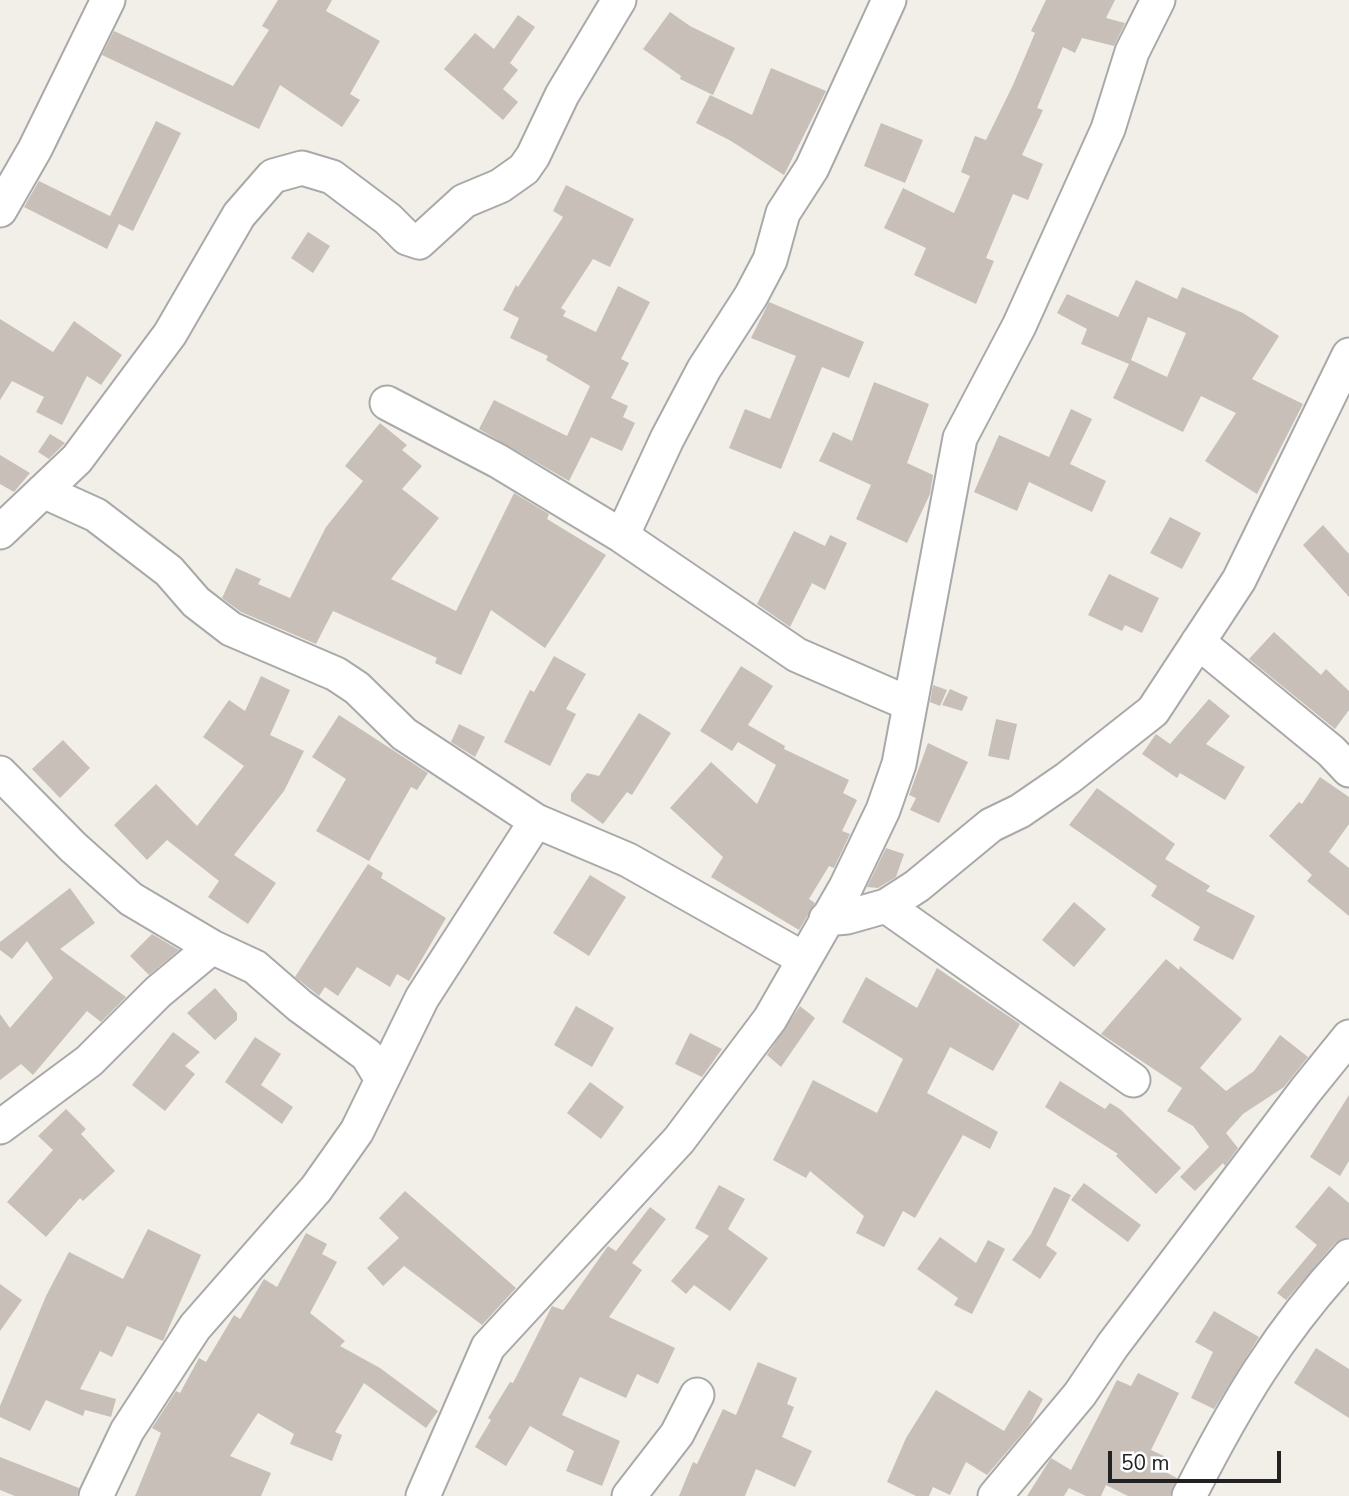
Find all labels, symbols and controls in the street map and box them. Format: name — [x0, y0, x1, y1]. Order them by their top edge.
scale bar — [1111, 1436, 1284, 1480]
text: 50 m — [1121, 1449, 1170, 1477]

